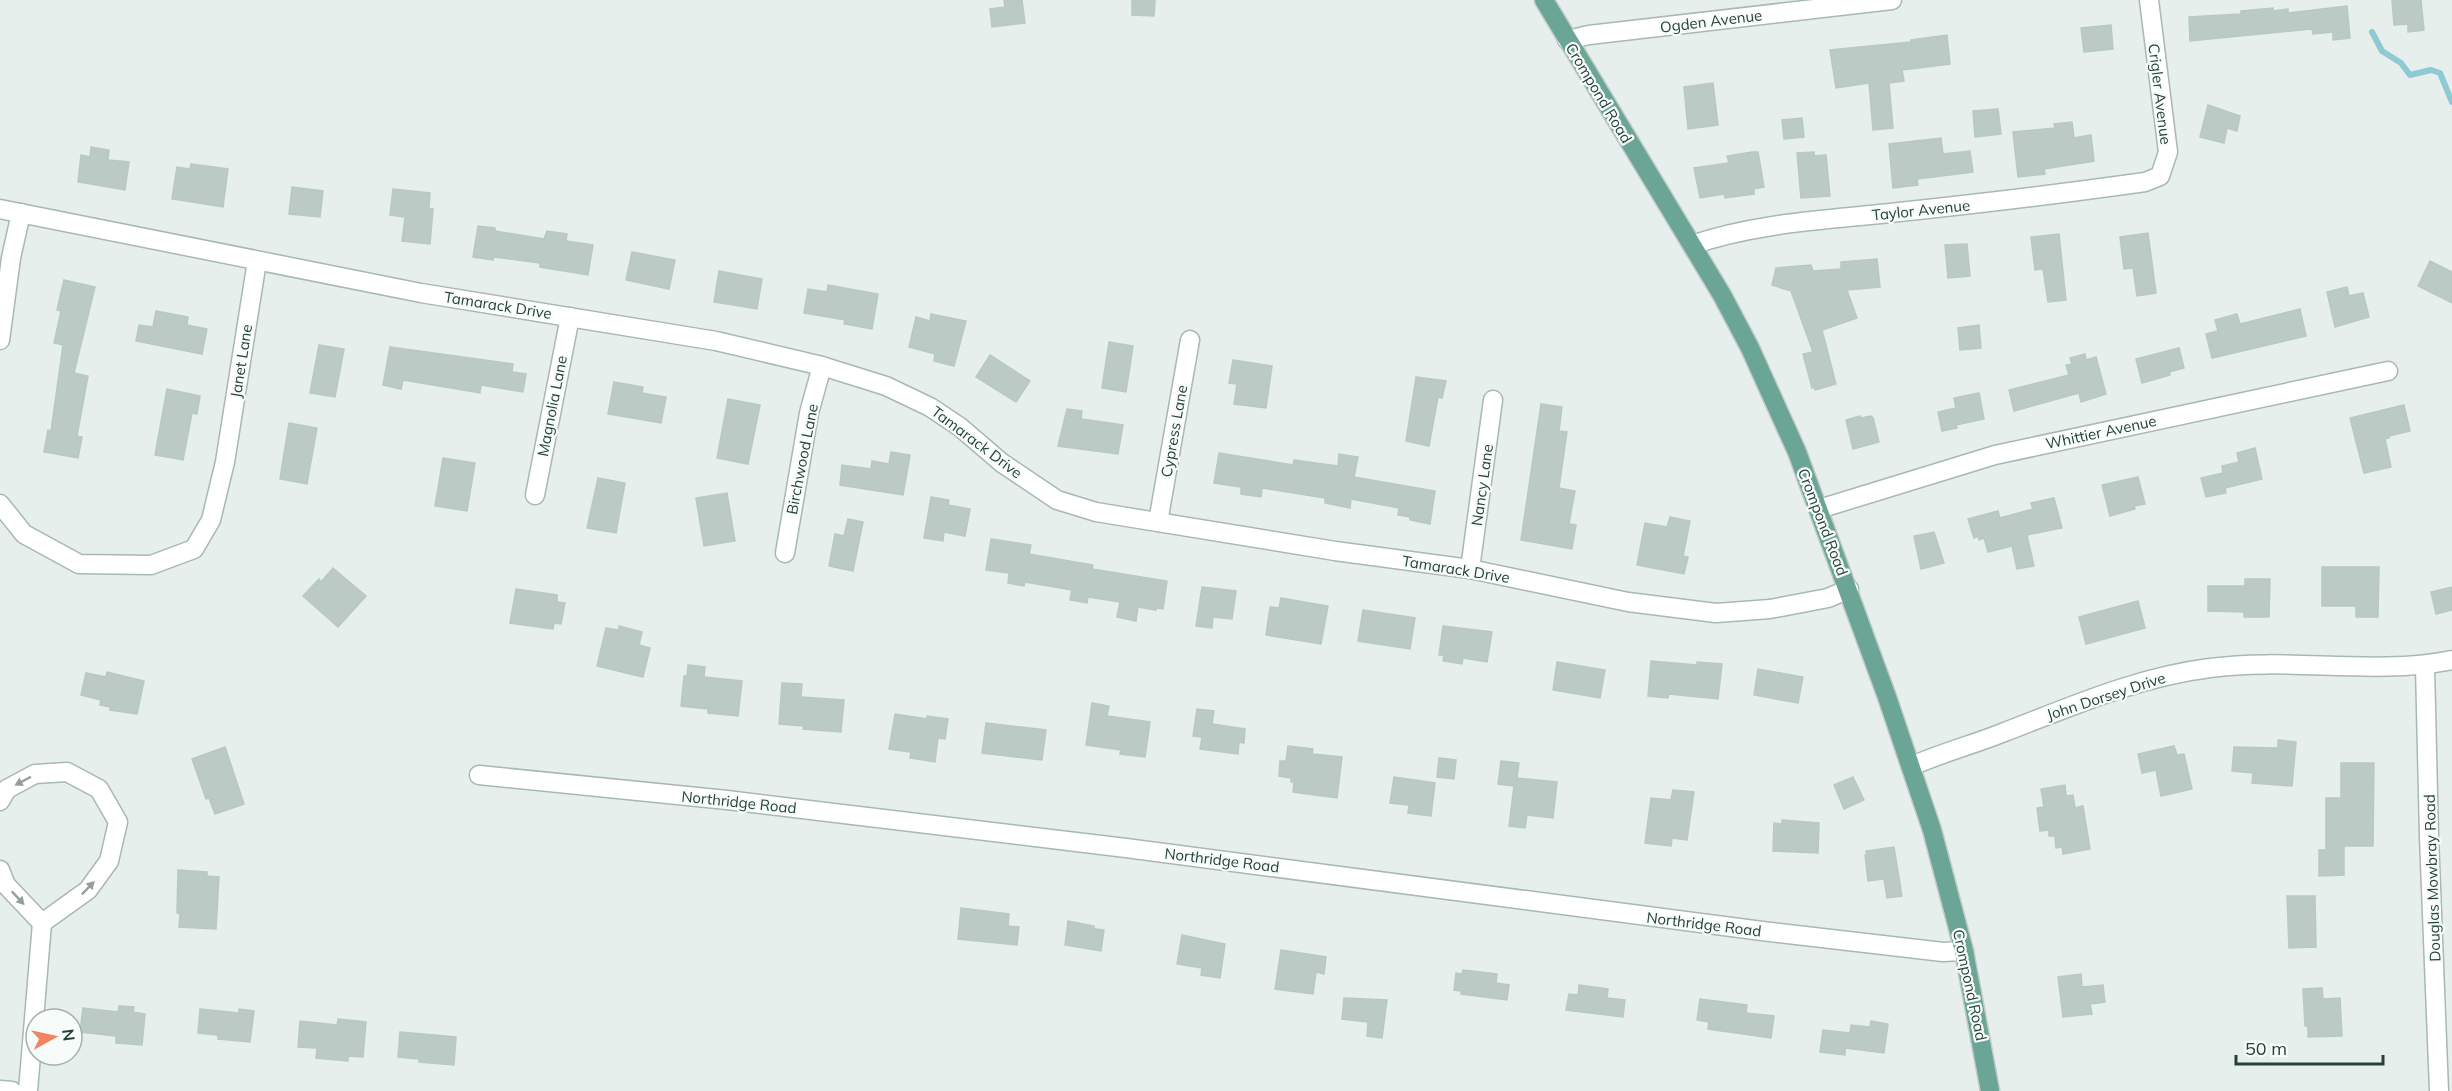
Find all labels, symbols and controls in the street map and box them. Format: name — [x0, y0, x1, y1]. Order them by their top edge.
street label: Ogden Avenue — [1659, 5, 1763, 37]
street label: Crompond Road — [1562, 40, 1636, 146]
street label: Crigler Avenue — [2144, 42, 2176, 146]
street label: Taylor Avenue — [1871, 195, 1971, 225]
street label: Tamarack Drive — [443, 287, 553, 323]
street label: Janet Lane — [226, 323, 256, 399]
street label: Magnolia Lane — [533, 354, 571, 458]
street label: Cypress Lane — [1157, 383, 1191, 479]
street label: Birchwood Lane — [782, 402, 822, 516]
street label: Tamarack Drive — [928, 402, 1026, 482]
street label: Whittier Avenue — [2044, 411, 2158, 453]
street label: Nancy Lane — [1467, 443, 1497, 527]
street label: Crompond Road — [1794, 466, 1852, 578]
street label: Tamarack Drive — [1401, 551, 1511, 587]
street label: John Dorsey Drive — [2044, 668, 2168, 724]
one-way arrow — [14, 776, 31, 786]
street label: Northridge Road — [681, 787, 797, 817]
street label: Douglas Mowbray Road — [2420, 794, 2444, 962]
street label: Northridge Road — [1163, 844, 1281, 876]
one-way arrow — [81, 880, 95, 895]
one-way arrow — [11, 891, 25, 905]
street label: Northridge Road — [1645, 908, 1763, 940]
street label: Crompond Road — [1949, 928, 1991, 1042]
north arrow — [24, 1007, 84, 1067]
text: N — [58, 1028, 80, 1042]
scale bar — [2236, 1028, 2383, 1066]
text: 50 m — [2245, 1037, 2287, 1060]

